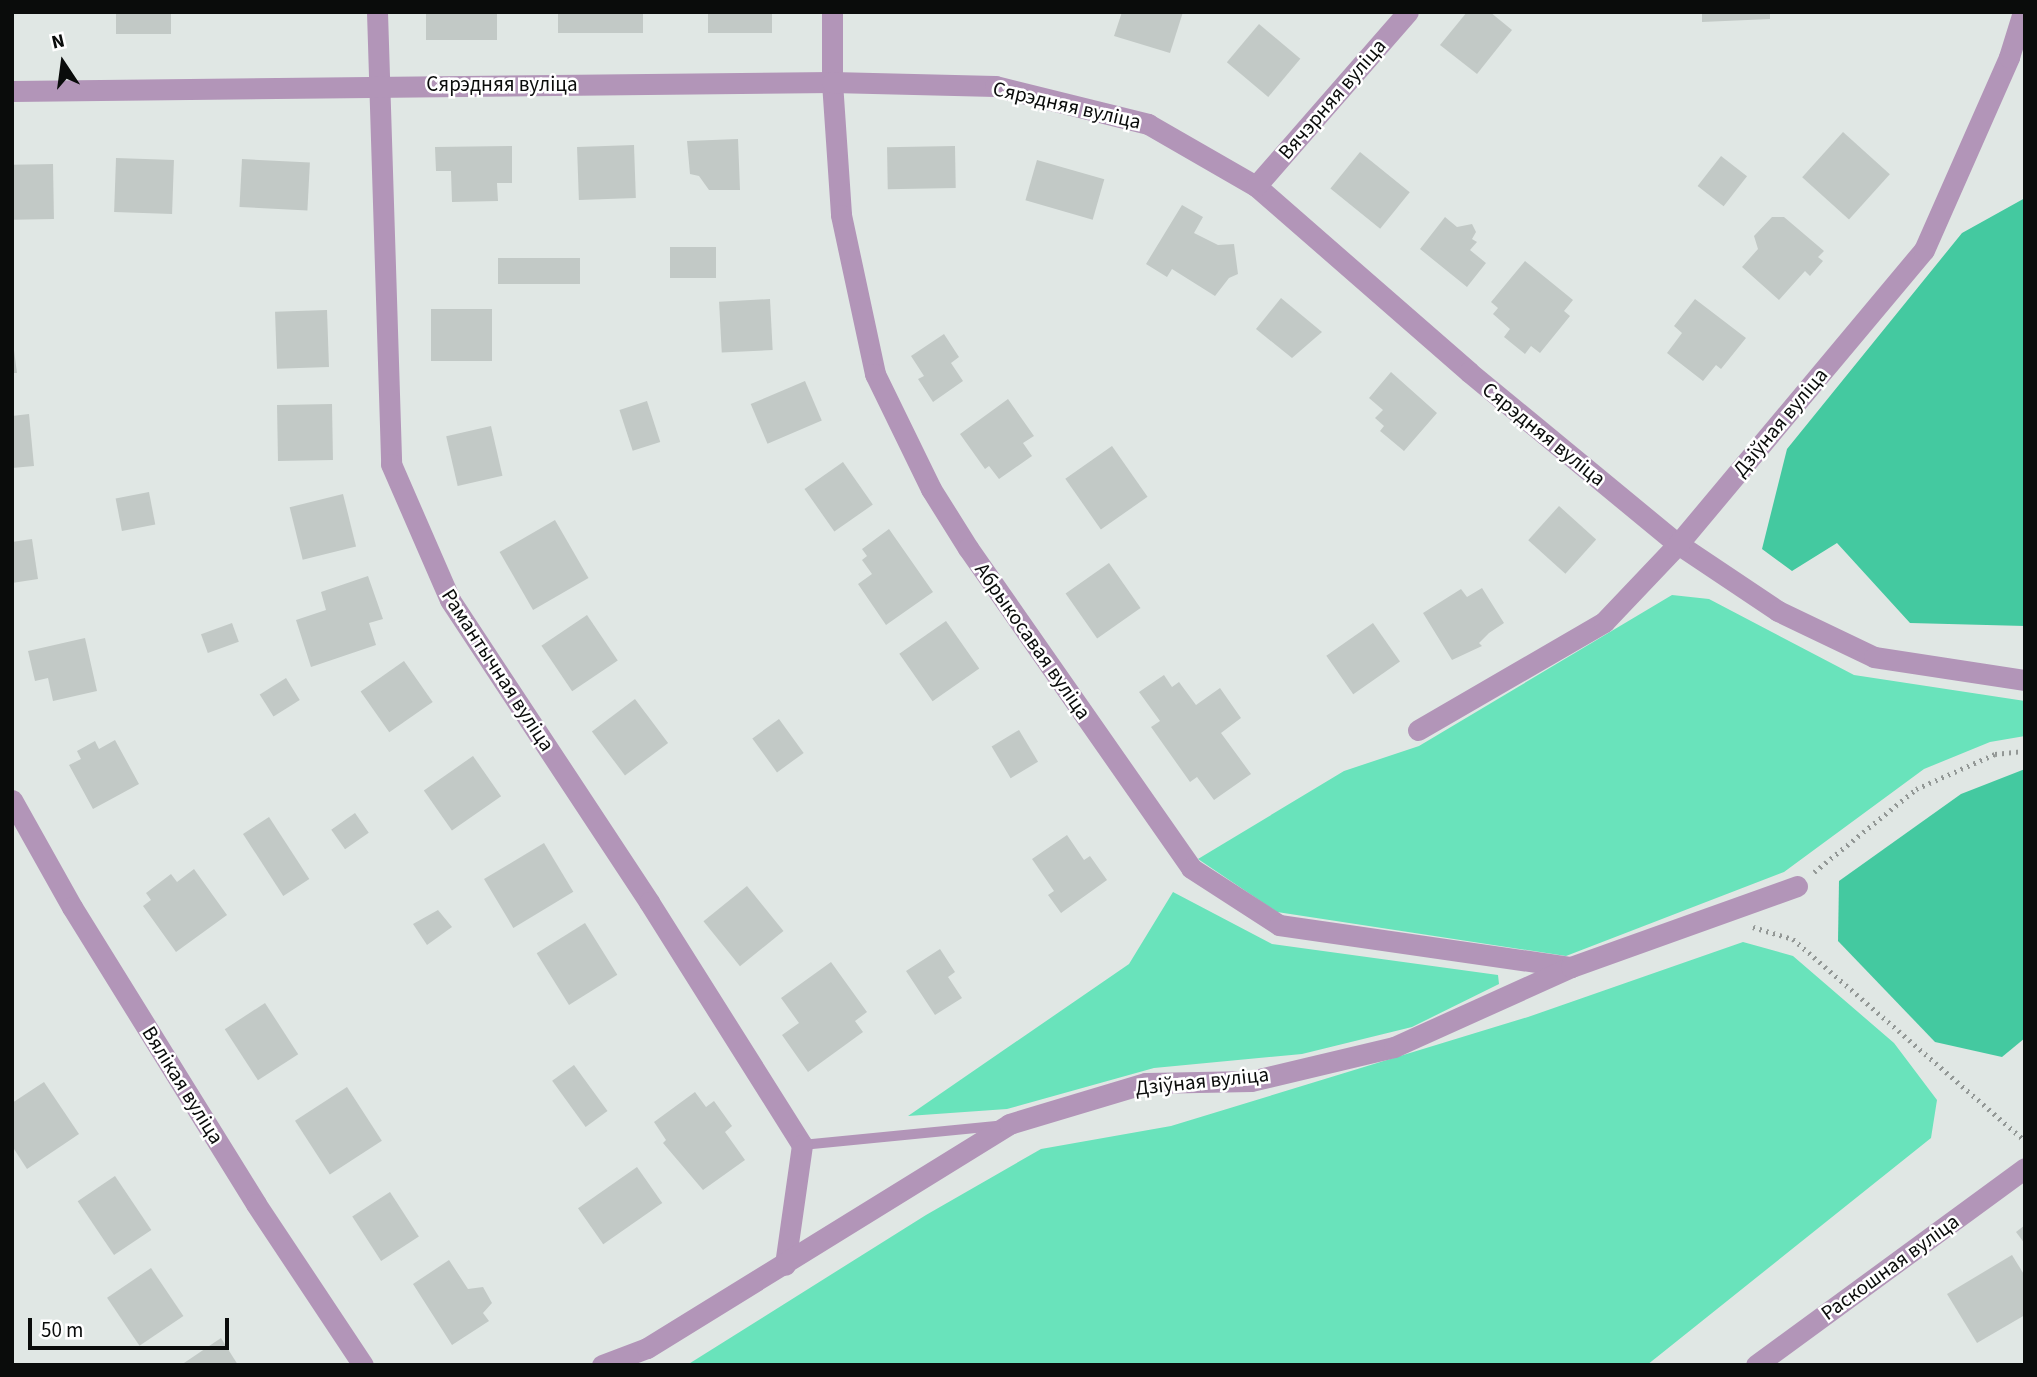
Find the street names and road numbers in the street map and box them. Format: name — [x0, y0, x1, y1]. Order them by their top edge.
street label: Вячэрняя вуліца — [1273, 34, 1391, 164]
street label: Сярэдняя вуліца — [426, 71, 578, 97]
street label: Сярэдняя вуліца — [990, 76, 1144, 134]
street label: Дзіўная вуліца — [1727, 362, 1833, 482]
street label: Сярэдняя вуліца — [1477, 377, 1611, 491]
street label: Абрыкосавая вуліца — [970, 558, 1096, 724]
street label: Рамантычная вуліца — [436, 584, 560, 756]
street label: Вялікая вуліца — [137, 1022, 229, 1148]
street label: Дзіўная вуліца — [1134, 1061, 1270, 1101]
street label: Раскошная вуліца — [1816, 1208, 1964, 1326]

